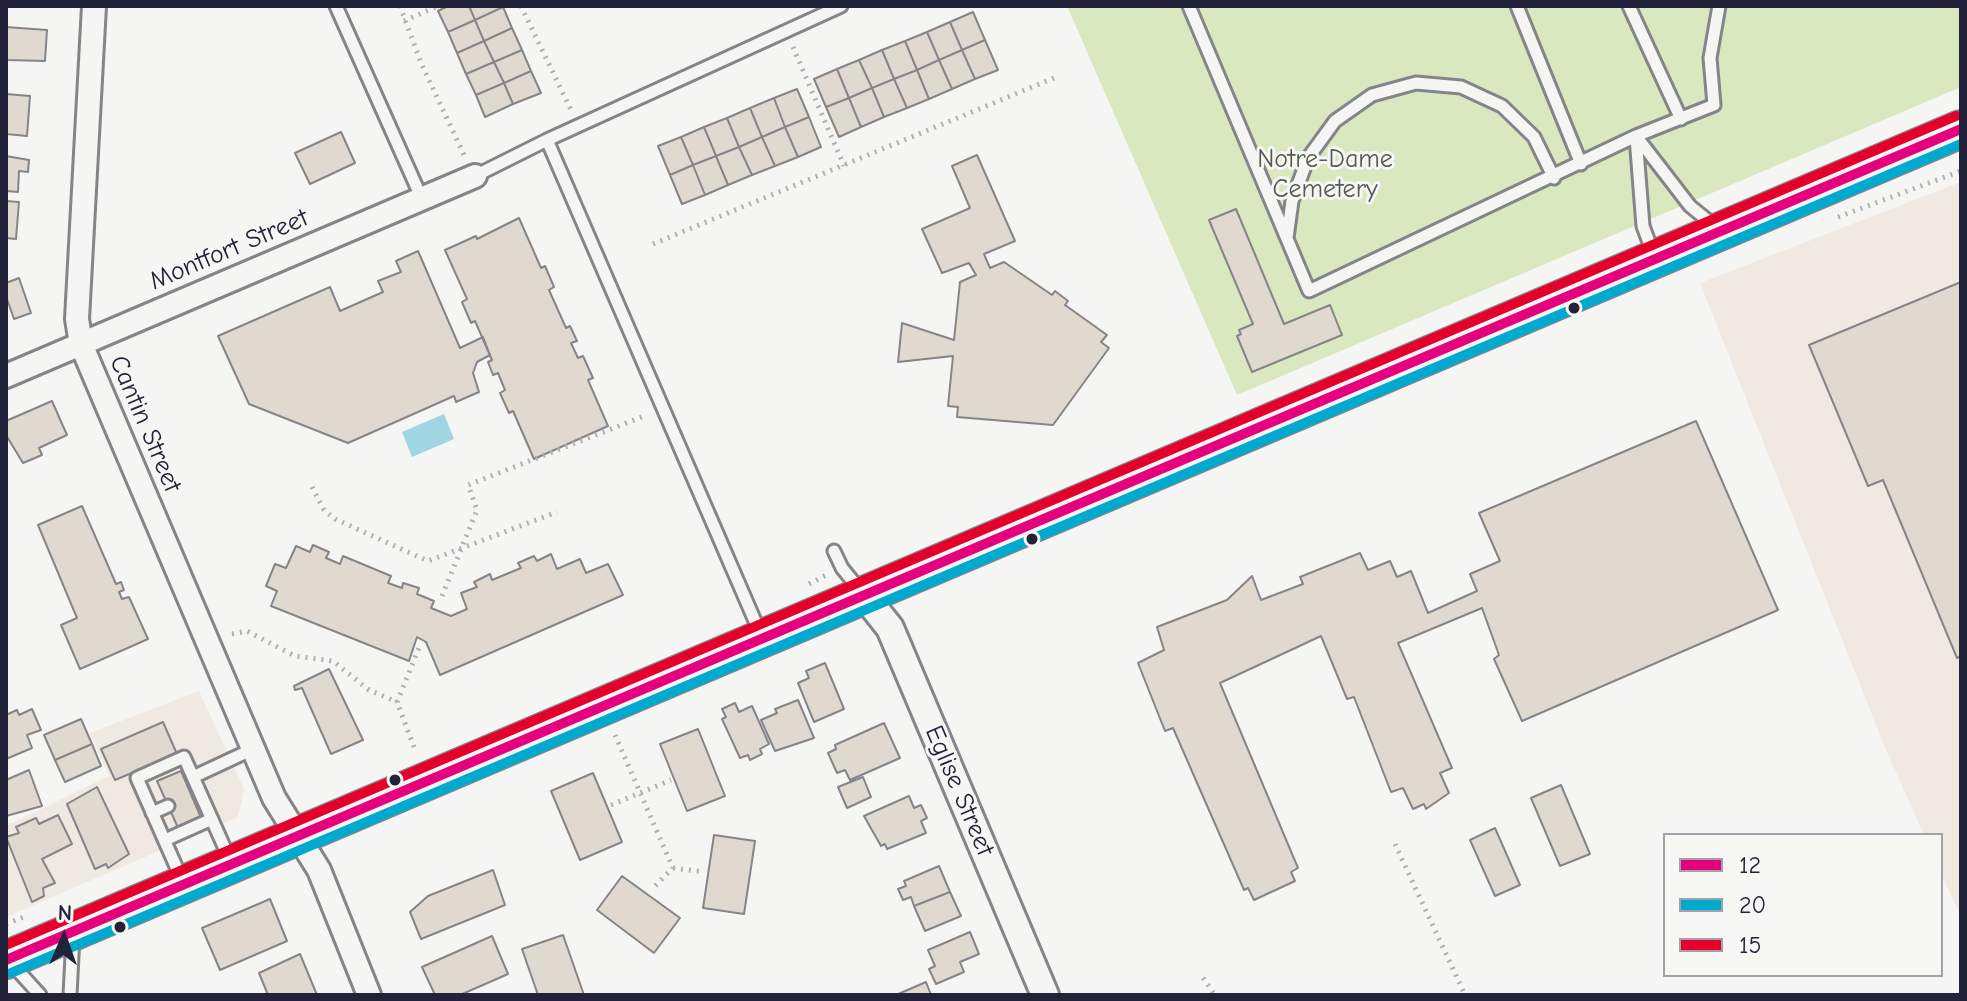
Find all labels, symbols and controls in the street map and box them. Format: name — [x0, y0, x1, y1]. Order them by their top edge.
park label: Notre-Dame Cemetery — [1257, 144, 1393, 206]
street label: Montfort Street — [145, 203, 313, 297]
unlabelled marker — [1566, 300, 1582, 316]
street label: Cantin Street — [102, 351, 188, 497]
unlabelled marker — [1024, 531, 1040, 547]
street label: Eglise Street — [918, 721, 1000, 861]
unlabelled marker — [387, 772, 403, 788]
legend — [1663, 833, 1943, 977]
text: 12 — [1739, 851, 1761, 879]
text: 20 — [1739, 891, 1766, 919]
north arrow — [24, 897, 104, 977]
text: N — [57, 900, 72, 926]
unlabelled marker — [112, 919, 128, 935]
text: 15 — [1739, 931, 1762, 959]

